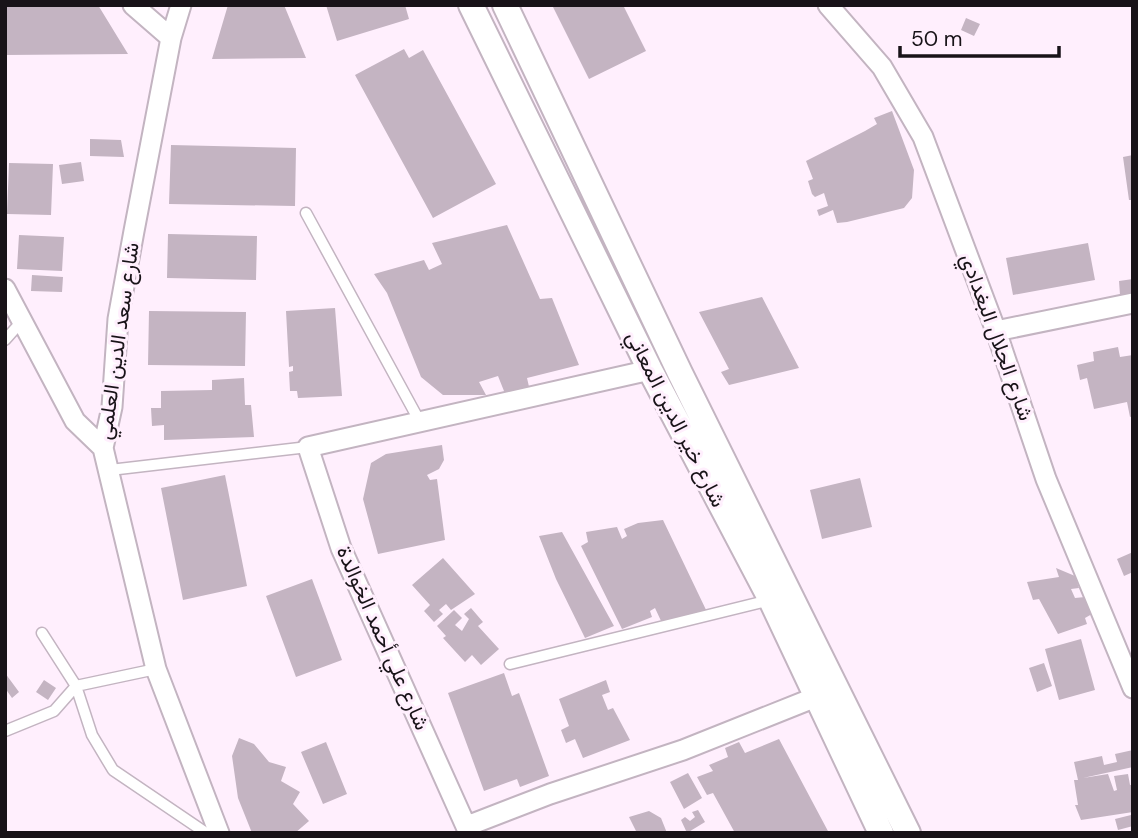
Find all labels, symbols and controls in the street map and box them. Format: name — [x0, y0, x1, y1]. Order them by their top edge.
scale bar — [900, 14, 1059, 58]
text: 50 m — [911, 25, 962, 53]
street label: شارع سعد الدين العلمي — [90, 241, 149, 442]
street label: شارع الجلال البغدادي — [951, 250, 1040, 425]
street label: شارع خير الدين المعاني — [617, 326, 733, 513]
street label: شارع علي أحمد الخوالدة — [327, 541, 436, 736]

